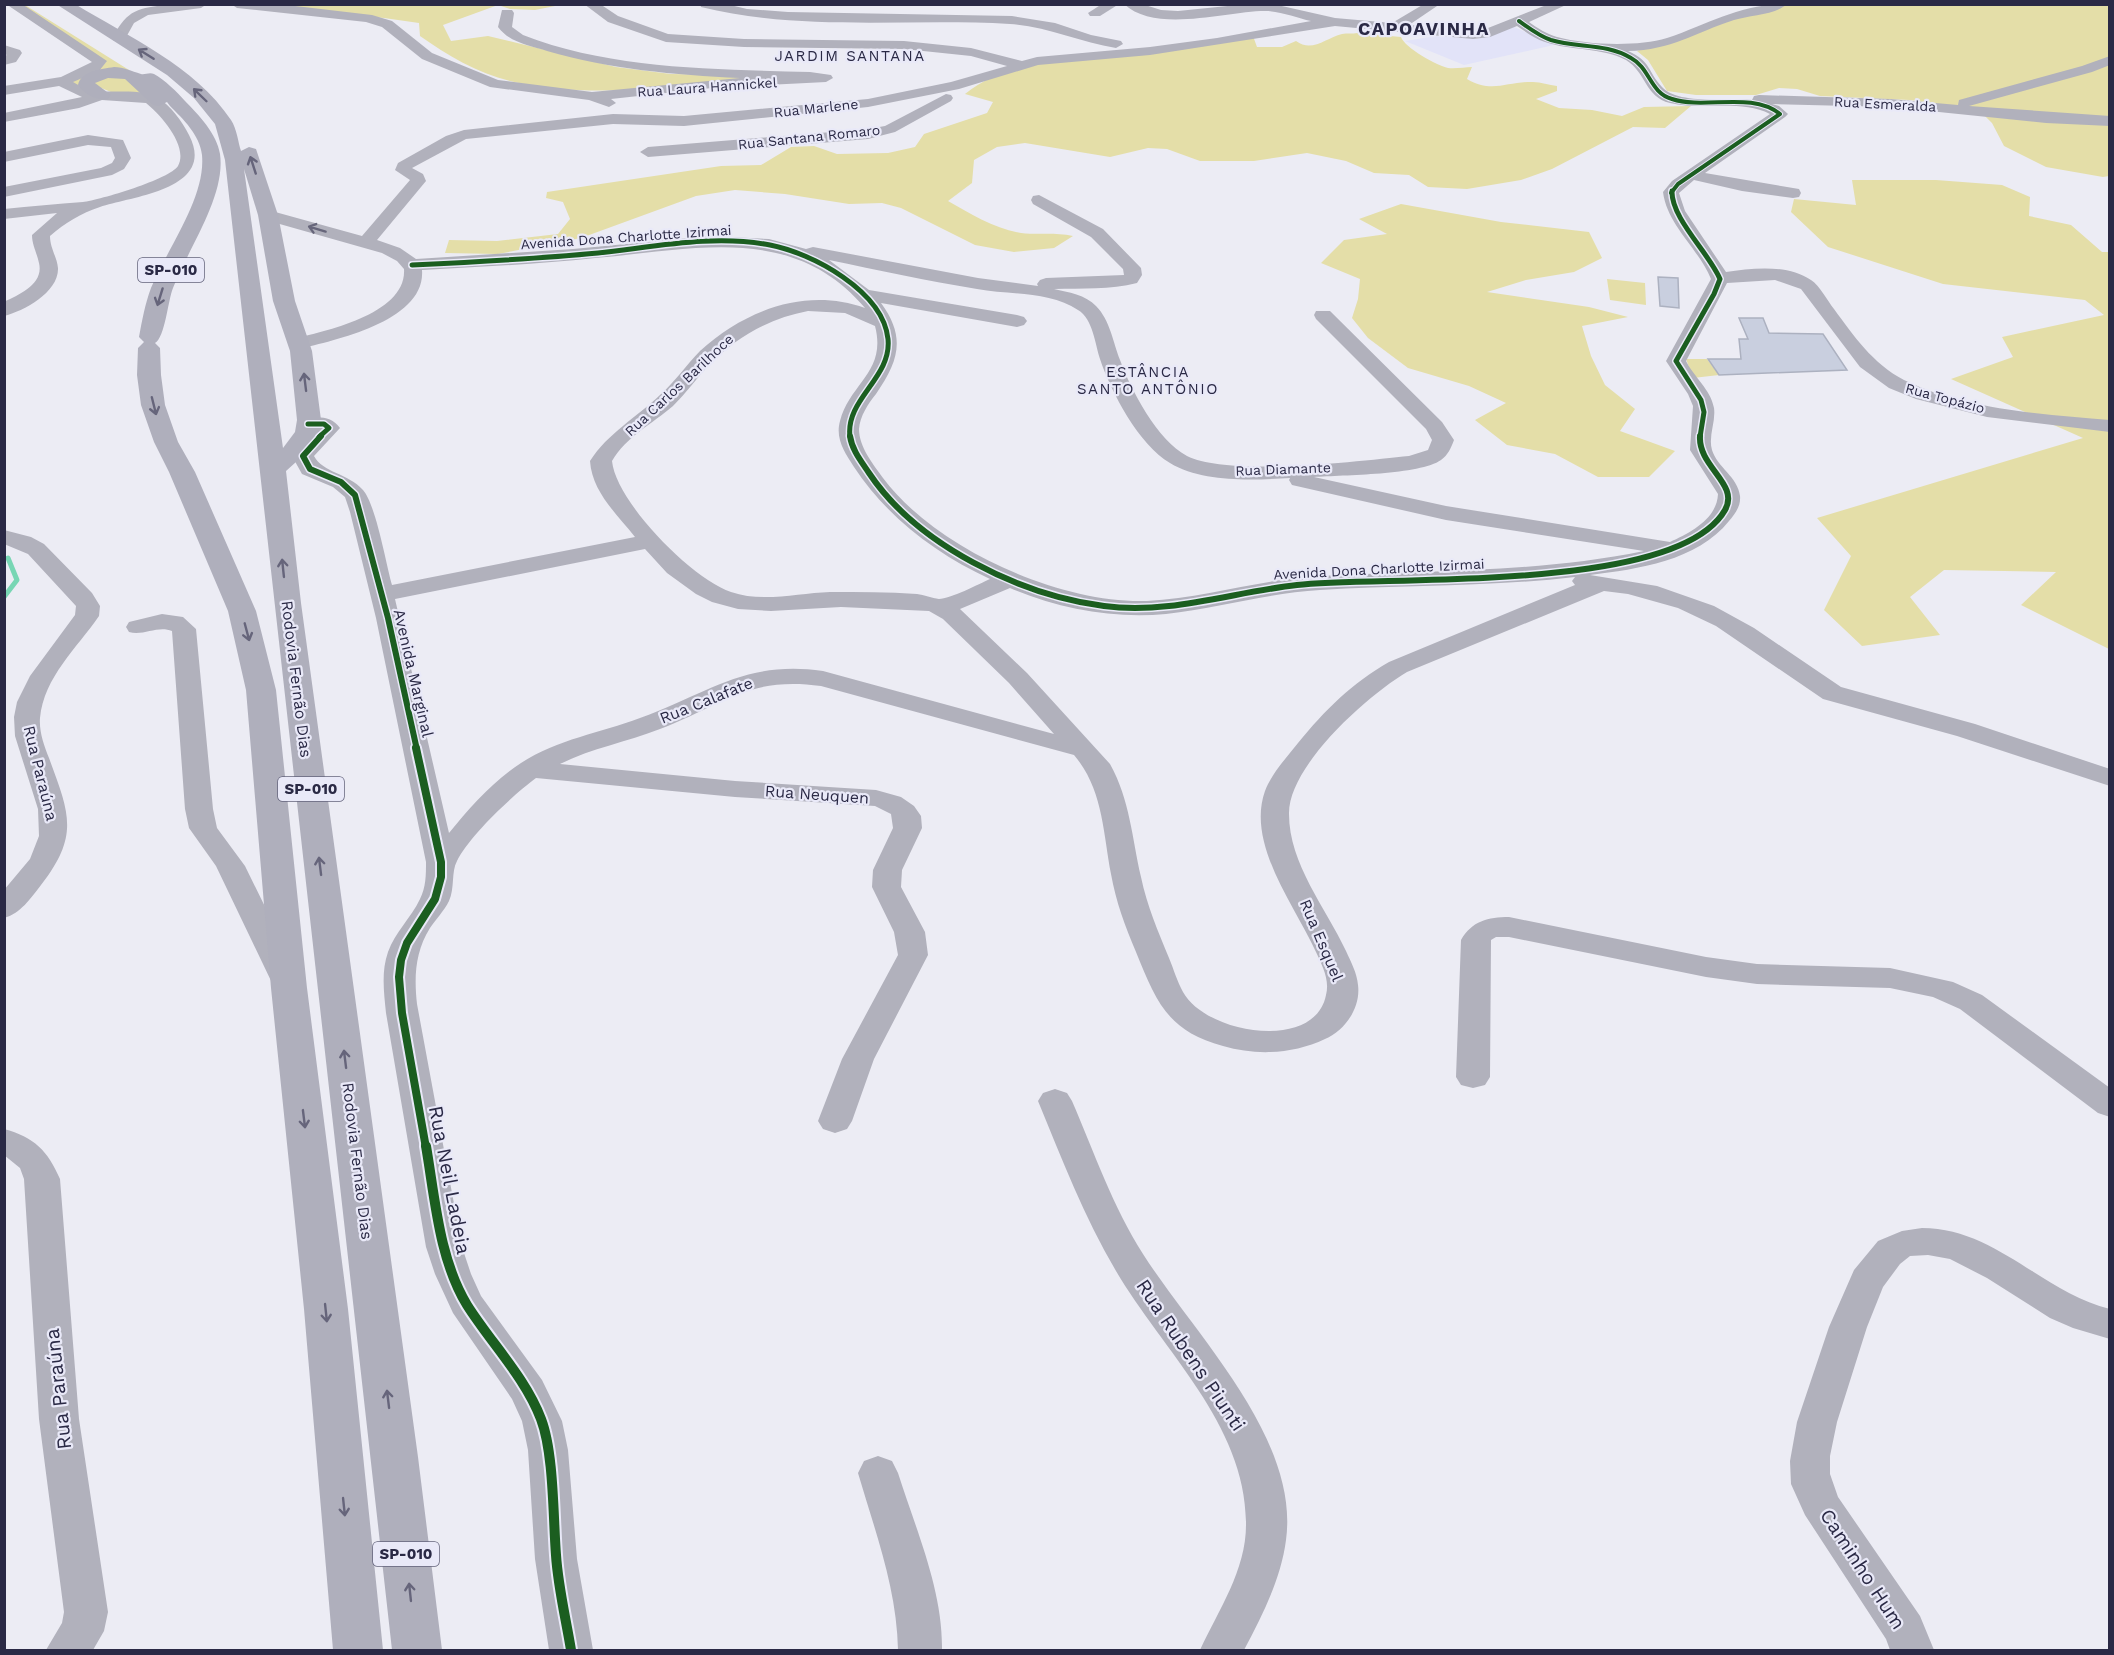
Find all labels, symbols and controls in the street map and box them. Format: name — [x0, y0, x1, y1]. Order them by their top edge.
district label: CAPOAVINHA — [1358, 18, 1490, 39]
one-way arrow — [138, 47, 155, 59]
district label: JARDIM SANTANA — [774, 47, 926, 65]
street label: Rua Laura Hannickel — [637, 74, 778, 100]
one-way arrow — [193, 88, 208, 102]
street label: Rua Esmeralda — [1833, 93, 1937, 115]
street label: Rua Marlene — [773, 96, 859, 120]
street label: Rua Santana Romaro — [737, 122, 881, 152]
one-way arrow — [247, 156, 258, 175]
street label: Avenida Dona Charlotte Izirmai — [520, 222, 732, 252]
one-way arrow — [308, 223, 327, 234]
road number: SP-010 — [138, 258, 204, 282]
one-way arrow — [154, 287, 165, 306]
street label: Rua Carlos Barilhoce — [622, 331, 736, 439]
district label: ESTÂNCIA SANTO ANTÔNIO — [1077, 363, 1219, 398]
one-way arrow — [299, 373, 310, 393]
street label: Rua Topázio — [1904, 380, 1986, 416]
one-way arrow — [149, 397, 161, 416]
street label: Rua Diamante — [1235, 459, 1331, 479]
street label: Avenida Dona Charlotte Izirmai — [1273, 555, 1485, 583]
one-way arrow — [277, 559, 288, 579]
street label: Rodovia Fernão Dias — [277, 599, 316, 759]
street label: Avenida Marginal — [389, 607, 438, 739]
one-way arrow — [242, 622, 254, 641]
street label: Rua Calafate — [657, 673, 756, 728]
street label: Rua Paraúna — [20, 724, 62, 823]
road number: SP-010 — [278, 777, 344, 801]
street label: Rua Neuquen — [764, 781, 870, 808]
one-way arrow — [315, 856, 326, 876]
street label: Rua Esquel — [1296, 896, 1347, 984]
one-way arrow — [339, 1050, 350, 1070]
street label: Rodovia Fernão Dias — [338, 1081, 377, 1241]
street label: Rua Neil Ladeia — [424, 1104, 476, 1256]
one-way arrow — [299, 1109, 310, 1129]
street label: Rua Rubens Piunti — [1131, 1274, 1251, 1436]
one-way arrow — [321, 1302, 332, 1322]
street label: Rua Paraúna — [40, 1327, 76, 1451]
one-way arrow — [382, 1389, 393, 1409]
one-way arrow — [339, 1497, 350, 1517]
street label: Caminho Hum — [1815, 1504, 1911, 1634]
road number: SP-010 — [373, 1542, 439, 1566]
one-way arrow — [405, 1583, 416, 1603]

